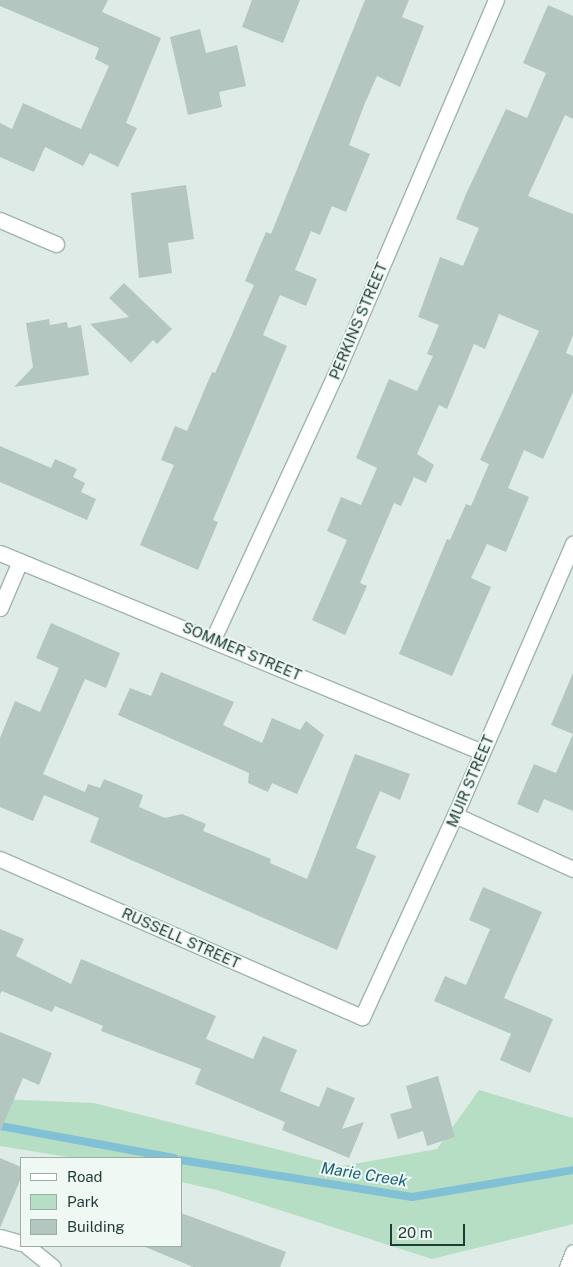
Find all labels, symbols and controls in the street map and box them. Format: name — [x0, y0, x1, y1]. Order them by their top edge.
street label: PERKINS STREET — [325, 260, 391, 382]
street label: SOMMER STREET — [180, 618, 304, 684]
street label: MUIR STREET — [442, 732, 498, 830]
street label: RUSSELL STREET — [119, 904, 243, 972]
legend — [20, 1157, 182, 1247]
water label: Marie Creek — [319, 1159, 409, 1191]
text: Road — [67, 1168, 103, 1185]
text: Park — [67, 1193, 99, 1210]
scale bar — [393, 1214, 468, 1246]
text: Building — [67, 1218, 125, 1235]
text: 20 m — [398, 1224, 433, 1241]

